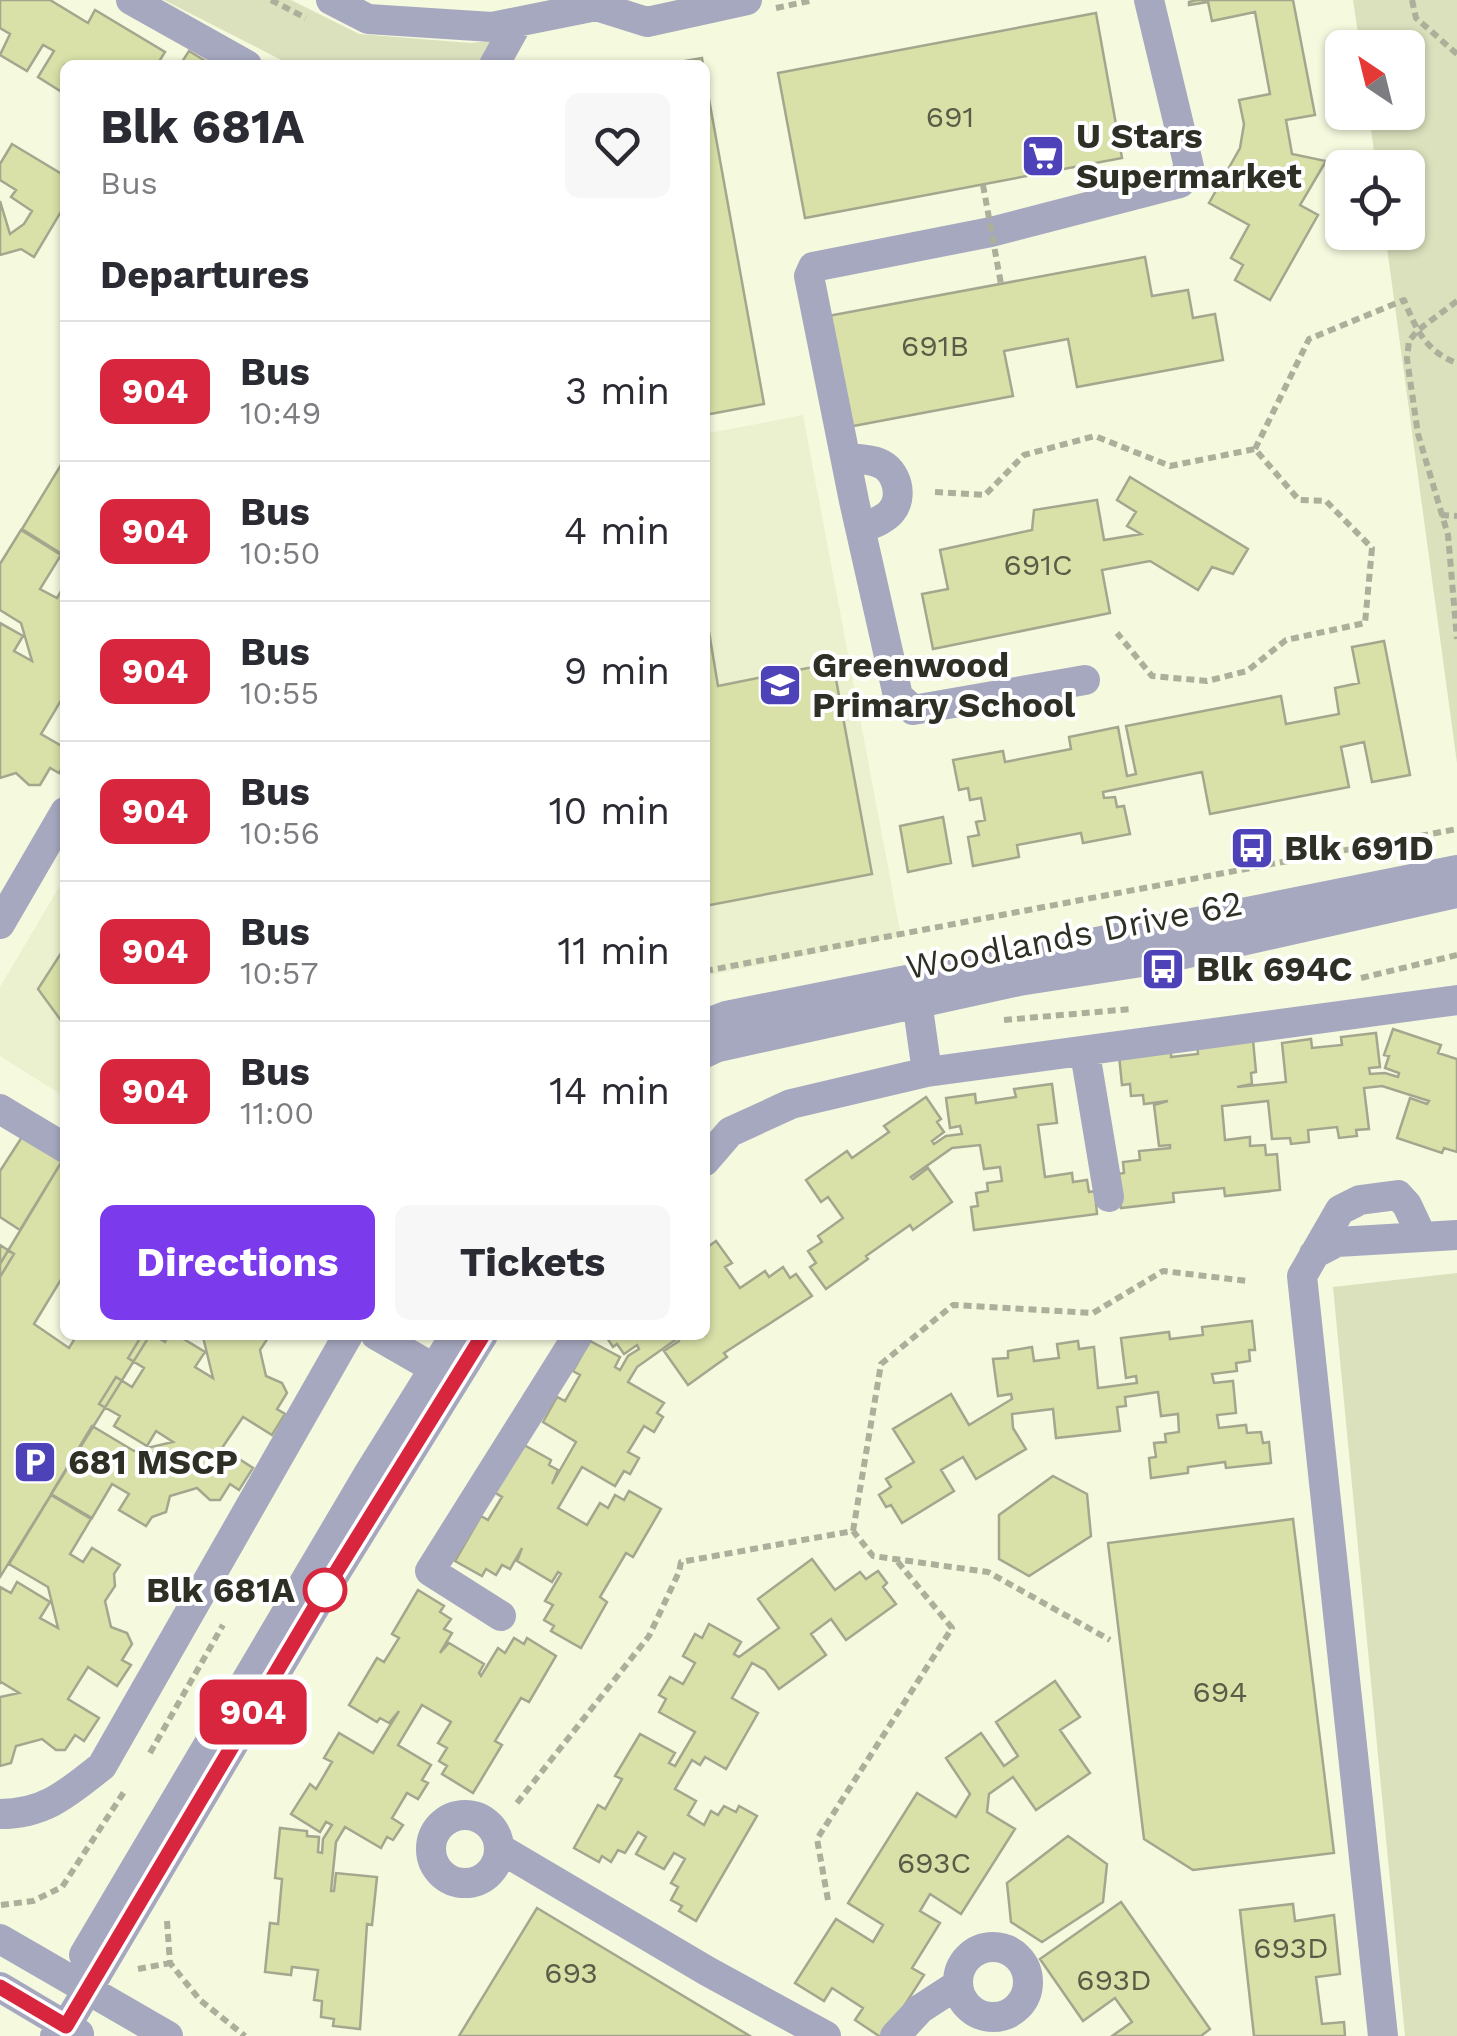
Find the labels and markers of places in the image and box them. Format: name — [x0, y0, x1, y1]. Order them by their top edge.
place label: U Stars Supermarket — [1076, 115, 1302, 197]
supermarket icon: U Stars Supermarket — [1020, 133, 1066, 179]
place label: Greenwood Primary School — [812, 644, 1076, 726]
school or university icon: Greenwood Primary School — [757, 662, 803, 708]
bus stop icon: Blk 691D — [1229, 825, 1275, 871]
place label: Blk 691D — [1284, 827, 1434, 869]
bus stop icon: Blk 694C — [1140, 946, 1186, 992]
place label: Blk 694C — [1196, 948, 1352, 990]
parking icon: 681 MSCP — [12, 1439, 58, 1485]
place label: 681 MSCP — [68, 1441, 238, 1483]
place label: Blk 681A — [146, 1569, 295, 1611]
marker: Blk 681A — [304, 1569, 346, 1611]

